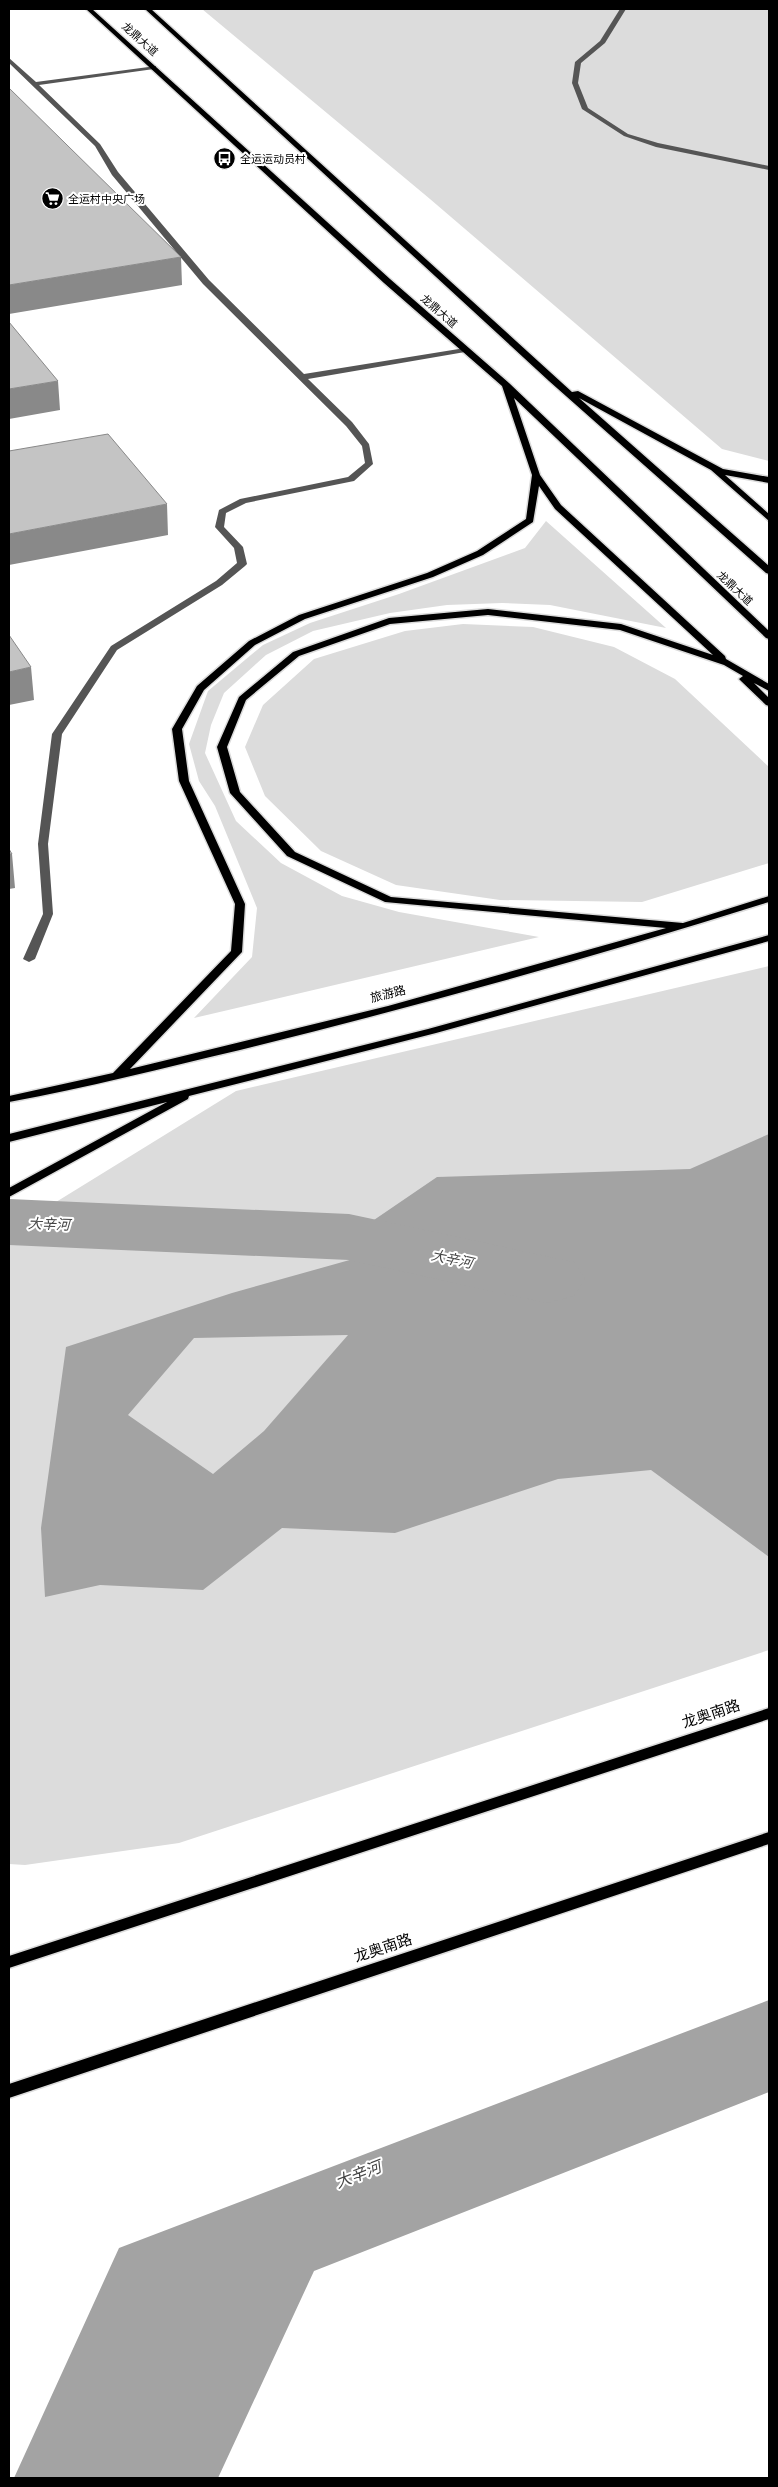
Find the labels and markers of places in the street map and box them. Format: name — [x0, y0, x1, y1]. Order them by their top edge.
bus stop icon: 全运运动员村 — [212, 147, 236, 171]
place label: 全运运动员村 — [240, 153, 306, 165]
supermarket icon: 全运村中央广场 — [40, 187, 64, 211]
place label: 全运村中央广场 — [68, 193, 145, 205]

